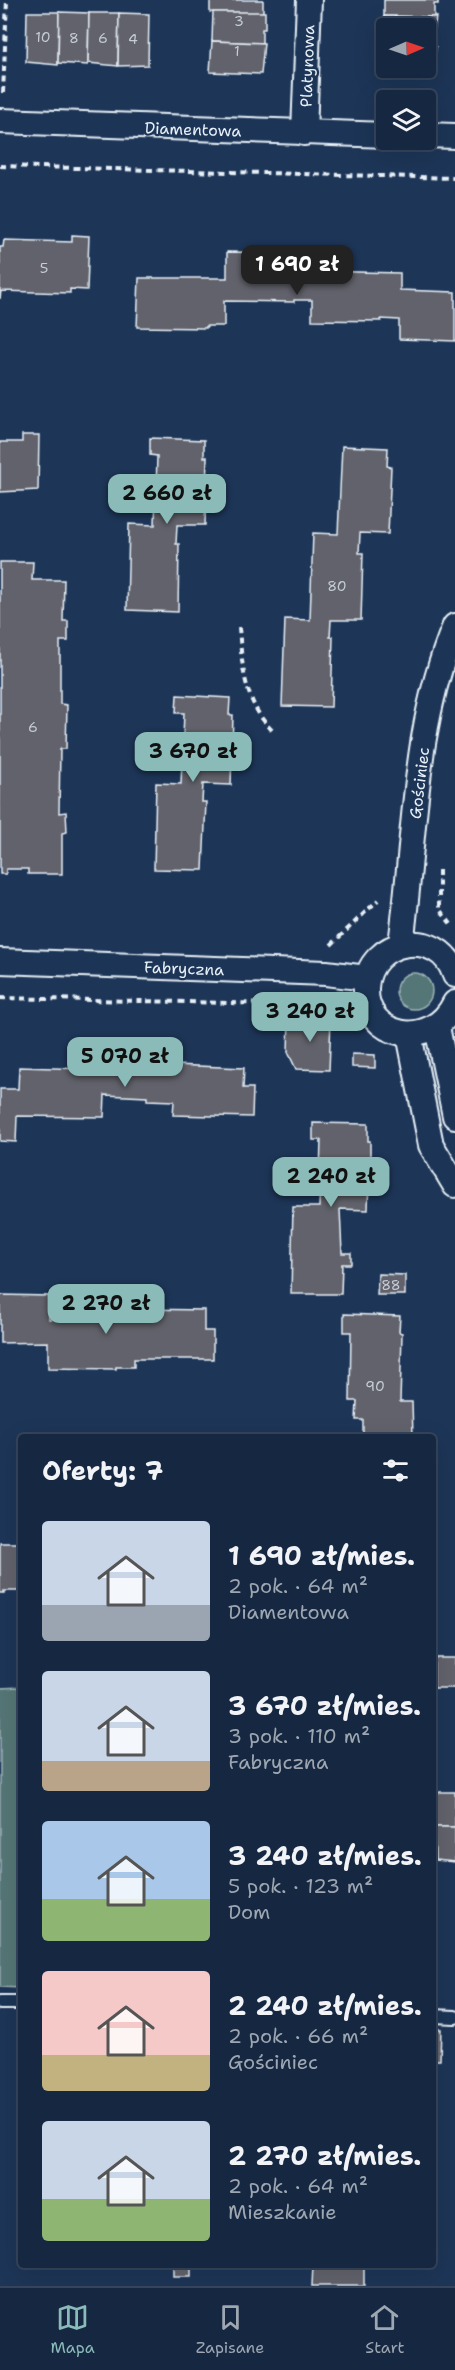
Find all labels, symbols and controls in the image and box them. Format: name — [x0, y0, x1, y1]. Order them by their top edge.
house number: 3 — [234, 12, 244, 30]
north arrow — [376, 18, 436, 78]
map controls — [376, 18, 436, 150]
street label: Platynowa — [296, 24, 319, 108]
house number: 10 — [35, 28, 51, 46]
house number: 8 — [69, 29, 79, 47]
house number: 6 — [98, 29, 108, 47]
house number: 4 — [128, 30, 138, 48]
house number: 1 — [234, 42, 240, 60]
button: layers — [376, 90, 436, 150]
street label: Diamentowa — [144, 117, 242, 142]
pin: 1 690 zł — [235, 245, 359, 296]
text: 1 690 zł — [255, 251, 339, 277]
house number: 5 — [40, 259, 48, 277]
pin: 2 660 zł — [105, 474, 229, 525]
text: 2 660 zł — [122, 480, 212, 506]
house number: 80 — [327, 577, 347, 595]
house number: 6 — [28, 718, 38, 736]
pin: 3 670 zł — [131, 732, 255, 783]
text: 3 670 zł — [149, 738, 237, 764]
street label: Gościniec — [405, 746, 434, 820]
street label: Fabryczna — [143, 957, 225, 980]
pin: 3 240 zł — [248, 992, 372, 1043]
text: 3 240 zł — [265, 998, 355, 1024]
pin: 5 070 zł — [63, 1037, 187, 1088]
text: 5 070 zł — [81, 1043, 169, 1069]
pin: 2 240 zł — [269, 1157, 393, 1208]
text: 2 240 zł — [286, 1163, 376, 1189]
house number: 88 — [381, 1276, 401, 1294]
pin: 2 270 zł — [44, 1284, 168, 1335]
text: 2 270 zł — [62, 1290, 150, 1316]
house number: 90 — [365, 1377, 385, 1395]
text: Oferty: 7 — [42, 1453, 163, 1488]
icon: filters — [379, 1454, 412, 1487]
text: 1 690 zł/mies. — [228, 1538, 415, 1573]
icon: home — [90, 1545, 162, 1617]
text: 2 pok. · 64 m² — [228, 1573, 368, 1599]
text: Diamentowa — [228, 1599, 349, 1625]
text: 3 670 zł/mies. — [228, 1688, 421, 1723]
icon: home — [90, 1695, 162, 1767]
text: 3 pok. · 110 m² — [228, 1723, 370, 1749]
text: Fabryczna — [228, 1749, 328, 1775]
text: 3 240 zł/mies. — [228, 1838, 422, 1873]
icon: home — [90, 1845, 162, 1917]
text: 5 pok. · 123 m² — [228, 1873, 373, 1899]
text: Dom — [228, 1899, 270, 1925]
text: 2 240 zł/mies. — [228, 1988, 422, 2023]
icon: home — [90, 1995, 162, 2067]
text: 2 pok. · 66 m² — [228, 2023, 368, 2049]
text: Gościniec — [228, 2049, 318, 2075]
text: 2 270 zł/mies. — [228, 2138, 421, 2173]
icon: home — [90, 2145, 162, 2217]
text: 2 pok. · 64 m² — [228, 2173, 368, 2199]
text: Mieszkanie — [228, 2199, 337, 2225]
tab: Mapa — [50, 2301, 95, 2358]
tab: Zapisane — [196, 2301, 264, 2358]
tab: Start — [365, 2301, 405, 2358]

